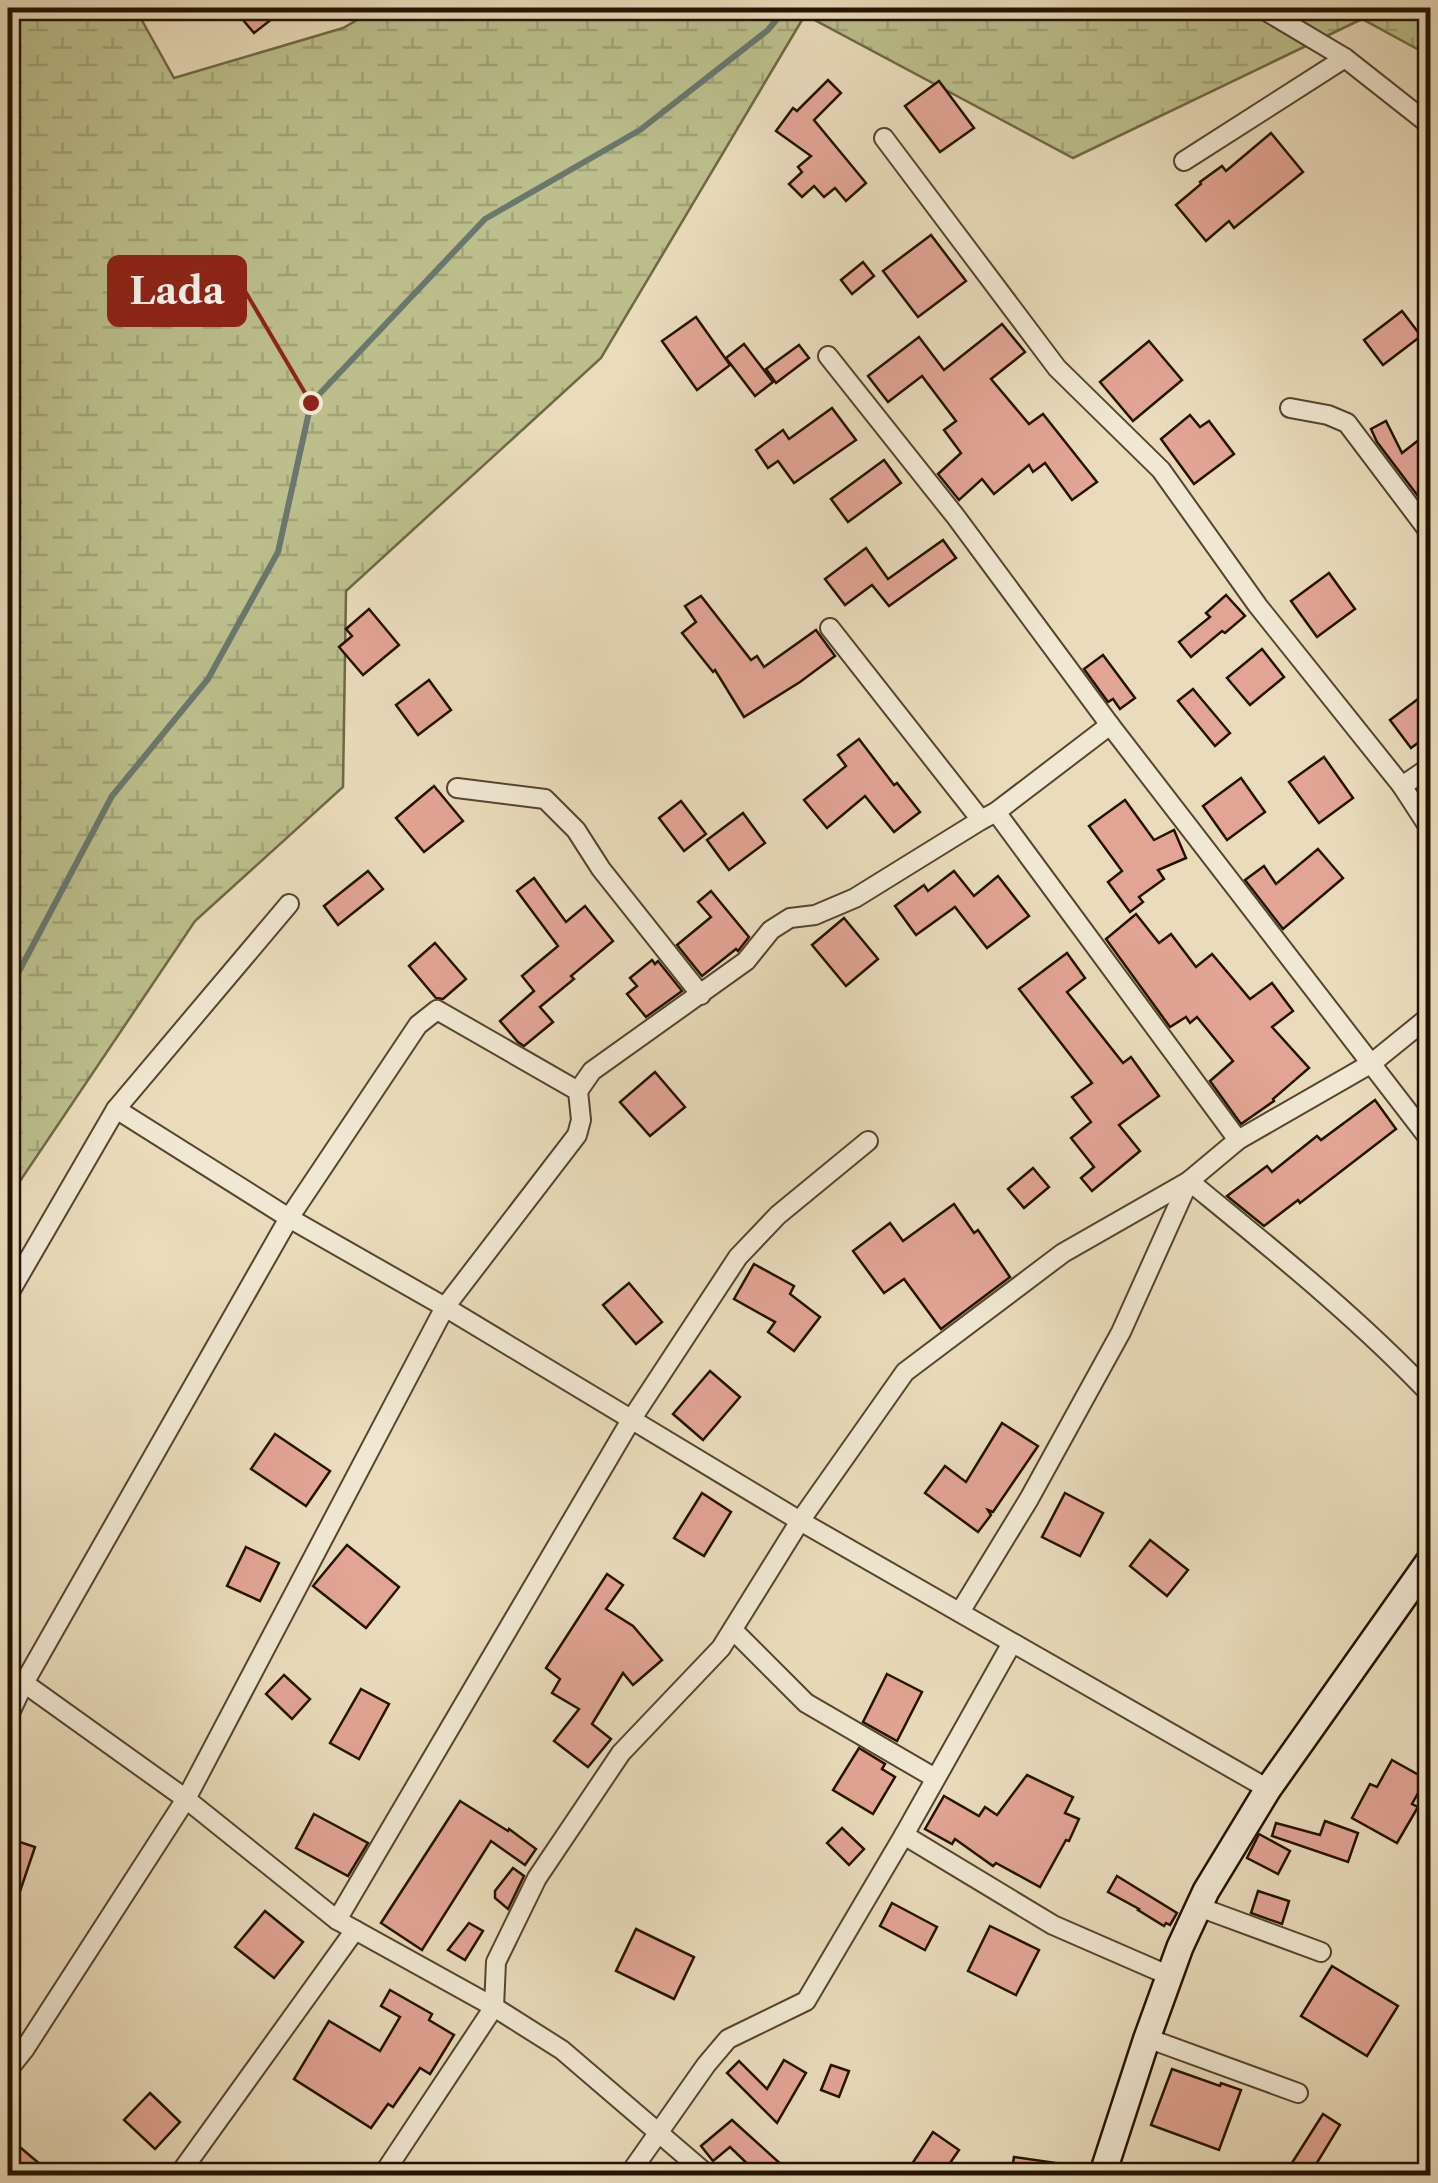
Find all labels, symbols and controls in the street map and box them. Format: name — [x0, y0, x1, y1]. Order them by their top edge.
callout: Lada — [109, 257, 245, 325]
text: Lada — [129, 267, 226, 314]

